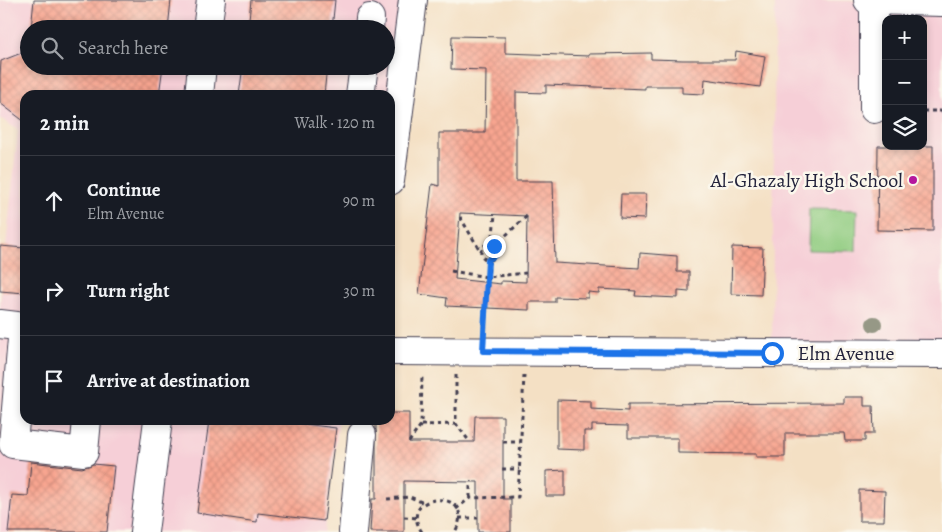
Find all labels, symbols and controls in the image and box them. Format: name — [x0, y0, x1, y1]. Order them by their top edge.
map controls — [882, 15, 927, 150]
button: + — [882, 15, 927, 60]
search box — [20, 20, 395, 75]
icon: search — [38, 34, 66, 62]
text: Search here — [78, 35, 168, 61]
button: − — [882, 60, 927, 105]
button: layers — [882, 105, 927, 150]
text: 2 min — [40, 109, 89, 137]
text: Walk · 120 m — [294, 112, 375, 134]
place label: Al-Ghazaly High School — [709, 167, 903, 194]
marker: Al-Ghazaly High School — [907, 174, 919, 186]
text: Continue — [87, 177, 161, 203]
icon: ahead — [40, 187, 68, 215]
text: 90 m — [343, 190, 375, 212]
text: Elm Avenue — [87, 203, 165, 225]
route end — [483, 235, 506, 258]
icon: right — [40, 277, 68, 305]
text: Turn right — [87, 278, 169, 304]
text: 30 m — [343, 280, 375, 302]
street label: Elm Avenue — [798, 340, 894, 367]
route start — [761, 342, 784, 365]
icon: arrive — [40, 367, 68, 395]
text: Arrive at destination — [87, 368, 250, 394]

